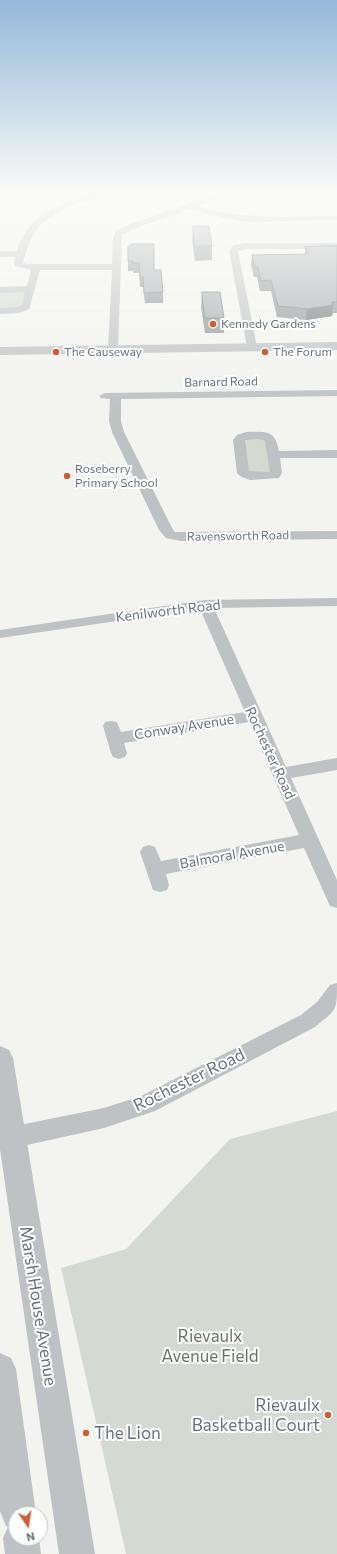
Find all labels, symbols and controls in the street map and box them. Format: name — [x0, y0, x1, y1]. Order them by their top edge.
place label: Kennedy Gardens — [221, 317, 316, 331]
marker: Kennedy Gardens — [208, 319, 218, 329]
place label: The Causeway — [64, 345, 142, 359]
place label: The Forum — [273, 345, 332, 359]
marker: The Causeway — [51, 347, 61, 357]
marker: The Forum — [260, 347, 270, 357]
street label: Barnard Road — [184, 374, 258, 390]
place label: Roseberry Primary School — [75, 462, 158, 490]
marker: Roseberry Primary School — [62, 471, 72, 481]
street label: Ravensworth Road — [187, 528, 289, 544]
street label: Kenilworth Road — [115, 596, 221, 626]
street label: Rochester Road — [241, 704, 299, 802]
street label: Conway Avenue — [133, 711, 235, 743]
street label: Balmoral Avenue — [178, 838, 286, 872]
street label: Rochester Road — [130, 1044, 248, 1116]
street label: Marsh House Avenue — [15, 1225, 61, 1387]
park label: Rievaulx Avenue Field — [161, 1326, 259, 1366]
place label: Rievaulx Basketball Court — [192, 1395, 320, 1435]
marker: Rievaulx Basketball Court — [323, 1410, 333, 1420]
place label: The Lion — [94, 1423, 161, 1443]
marker: The Lion — [81, 1428, 91, 1438]
north arrow — [8, 1506, 48, 1546]
text: N — [25, 1530, 36, 1544]

